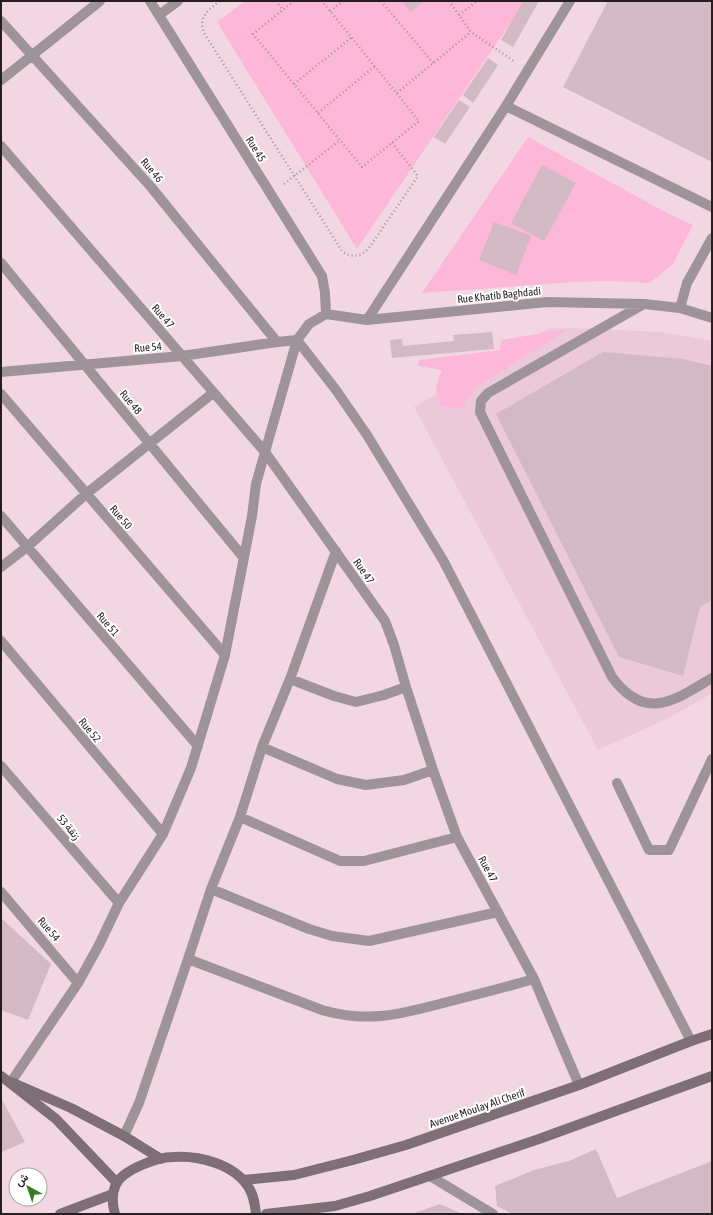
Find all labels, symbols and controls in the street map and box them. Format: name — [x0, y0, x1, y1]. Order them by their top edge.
street label: Rue 45 — [244, 134, 268, 164]
street label: Rue 46 — [138, 156, 166, 184]
street label: Rue Khatib Baghdadi — [457, 285, 541, 305]
street label: Rue 47 — [149, 302, 177, 330]
street label: Rue 54 — [134, 340, 162, 354]
street label: Rue 48 — [118, 388, 144, 416]
street label: Rue 50 — [107, 503, 135, 531]
street label: Rue 47 — [351, 556, 377, 586]
street label: Rue 51 — [94, 610, 122, 638]
street label: Rue 52 — [77, 716, 103, 744]
street label: زنقة 53 — [54, 812, 83, 843]
street label: Rue 47 — [476, 854, 500, 884]
street label: Rue 54 — [35, 915, 63, 943]
street label: Avenue Moulay Ali Cherif — [428, 1086, 526, 1130]
north arrow — [8, 1167, 48, 1207]
text: ش — [13, 1170, 31, 1189]

